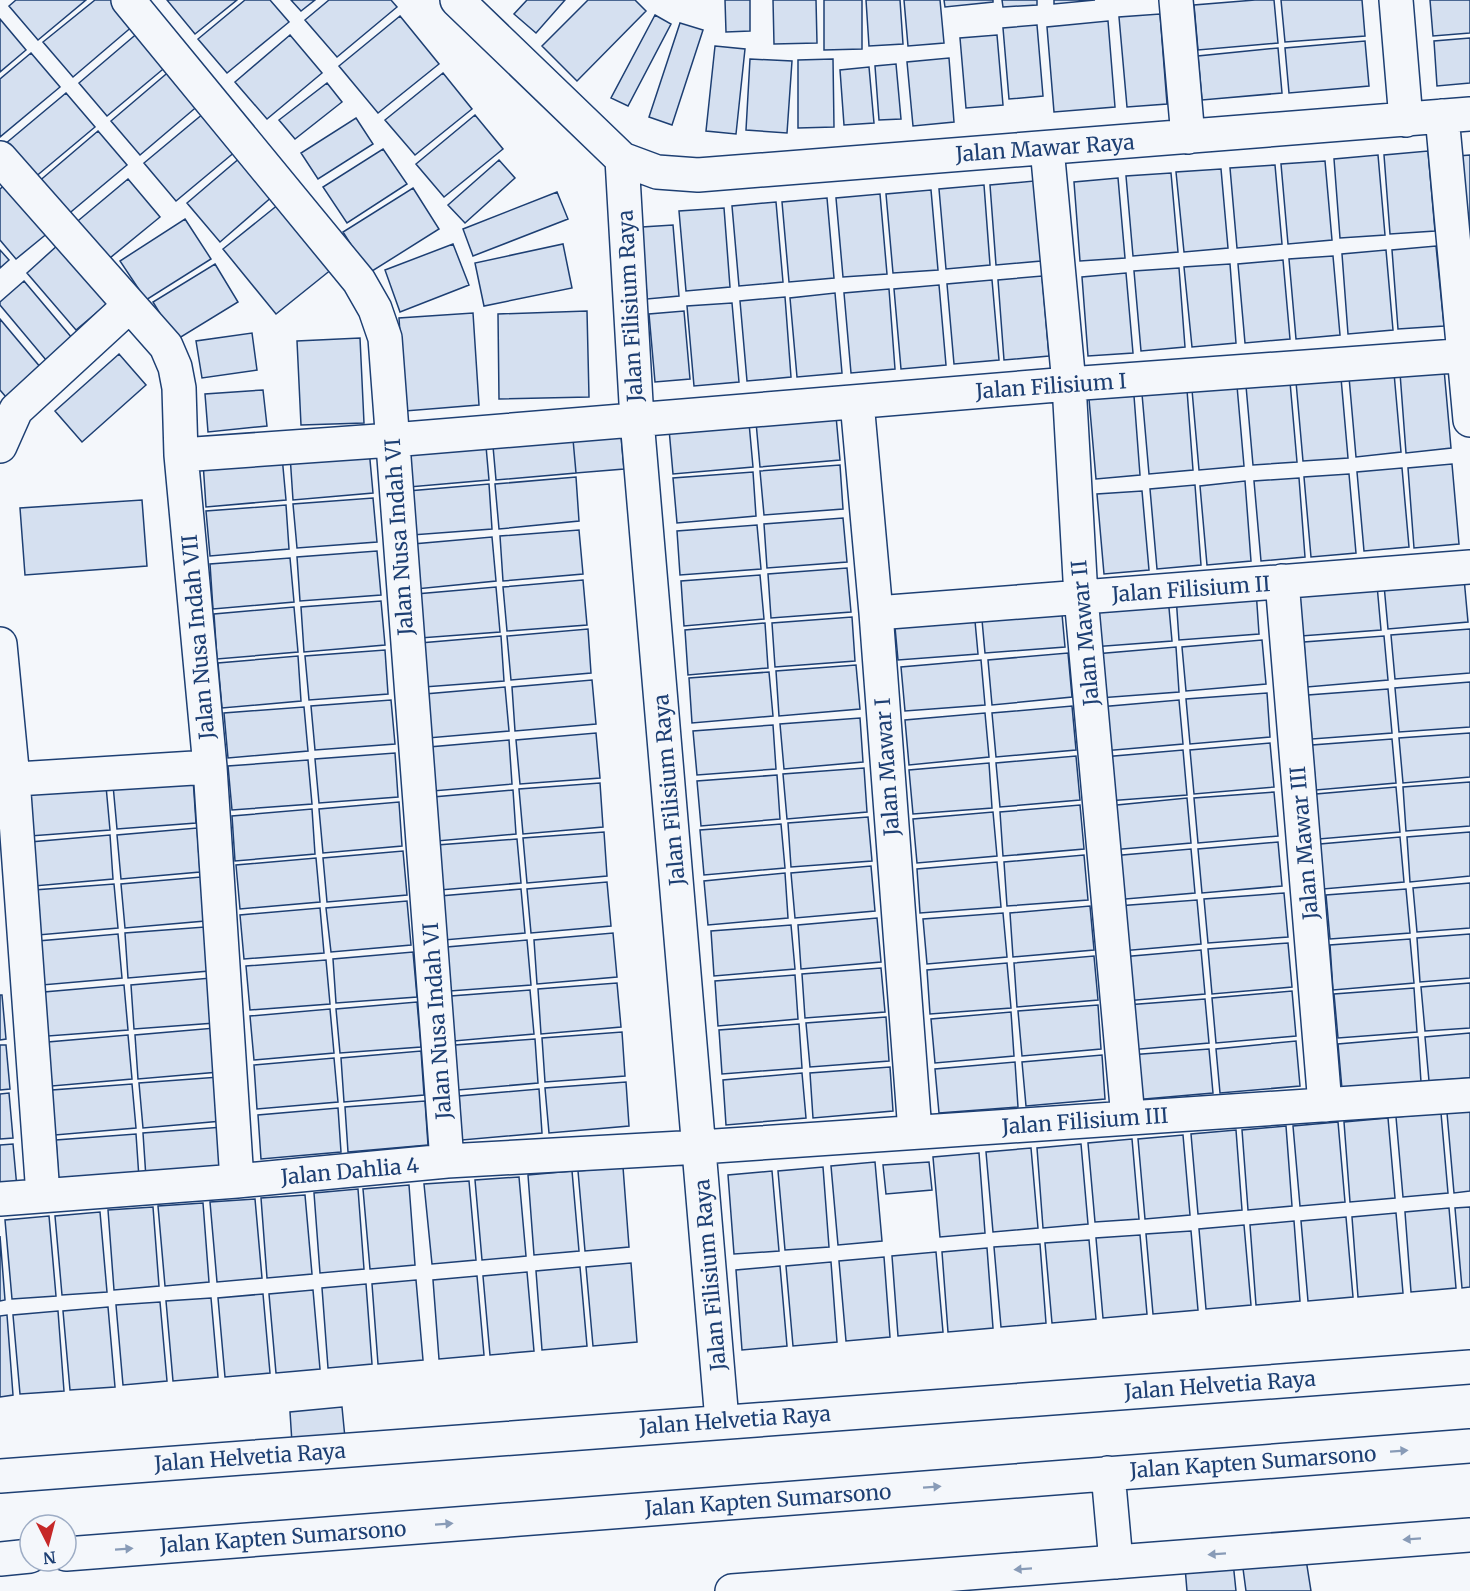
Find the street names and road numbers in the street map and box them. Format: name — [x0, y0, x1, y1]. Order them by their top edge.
street label: Jalan Mawar Raya — [954, 128, 1135, 168]
street label: Jalan Filisium Raya — [611, 209, 649, 404]
street label: Jalan Filisium I — [974, 367, 1127, 405]
street label: Jalan Nusa Indah VI — [379, 438, 419, 637]
street label: Jalan Nusa Indah VII — [176, 534, 220, 741]
street label: Jalan Mawar II — [1065, 559, 1105, 708]
street label: Jalan Filisium II — [1110, 570, 1271, 608]
street label: Jalan Filisium Raya — [647, 693, 691, 888]
street label: Jalan Mawar I — [869, 697, 905, 838]
street label: Jalan Mawar III — [1284, 765, 1324, 922]
street label: Jalan Nusa Indah VI — [417, 922, 457, 1121]
street label: Jalan Filisium III — [1000, 1102, 1169, 1140]
street label: Jalan Dahlia 4 — [279, 1152, 420, 1191]
street label: Jalan Filisium Raya — [688, 1178, 732, 1373]
street label: Jalan Helvetia Raya — [1122, 1365, 1317, 1405]
street label: Jalan Helvetia Raya — [637, 1400, 832, 1440]
street label: Jalan Helvetia Raya — [152, 1437, 347, 1477]
street label: Jalan Kapten Sumarsono — [1128, 1440, 1377, 1484]
street label: Jalan Kapten Sumarsono — [643, 1478, 892, 1522]
street label: Jalan Kapten Sumarsono — [158, 1515, 407, 1559]

